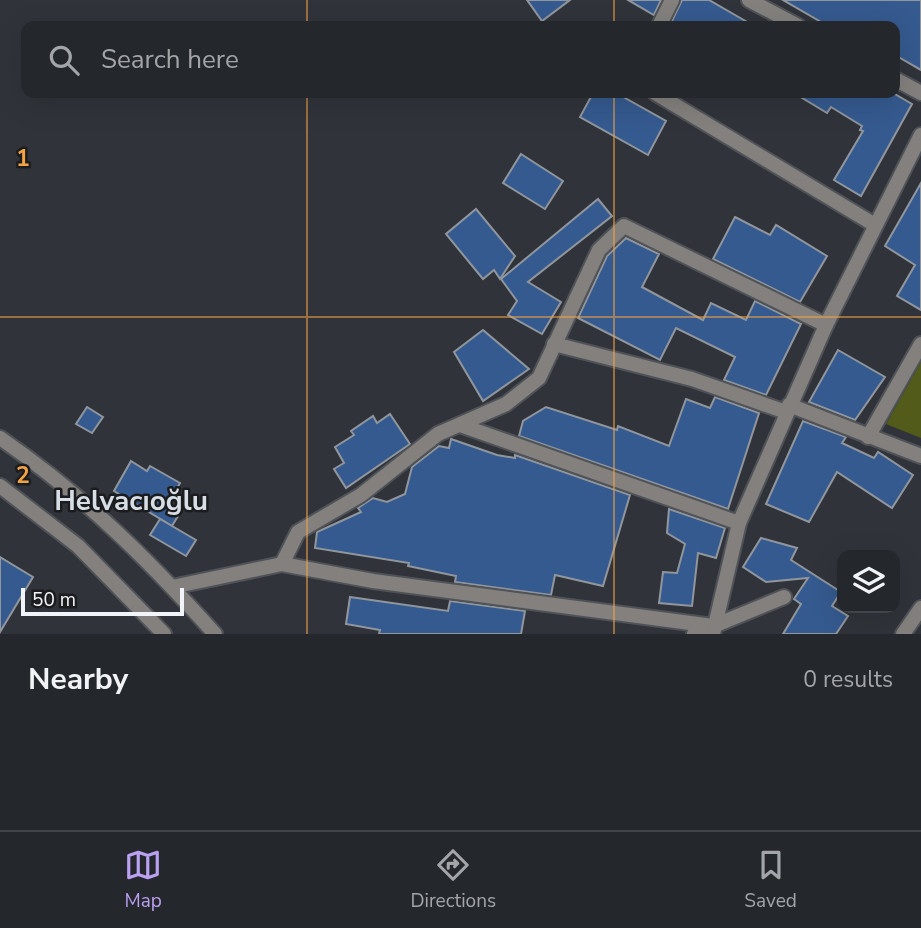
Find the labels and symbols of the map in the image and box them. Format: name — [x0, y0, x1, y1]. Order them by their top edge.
text: 1 — [16, 143, 30, 174]
text: 2 — [16, 460, 30, 491]
district label: Helvacıoğlu — [54, 482, 208, 520]
scale bar — [21, 585, 184, 617]

